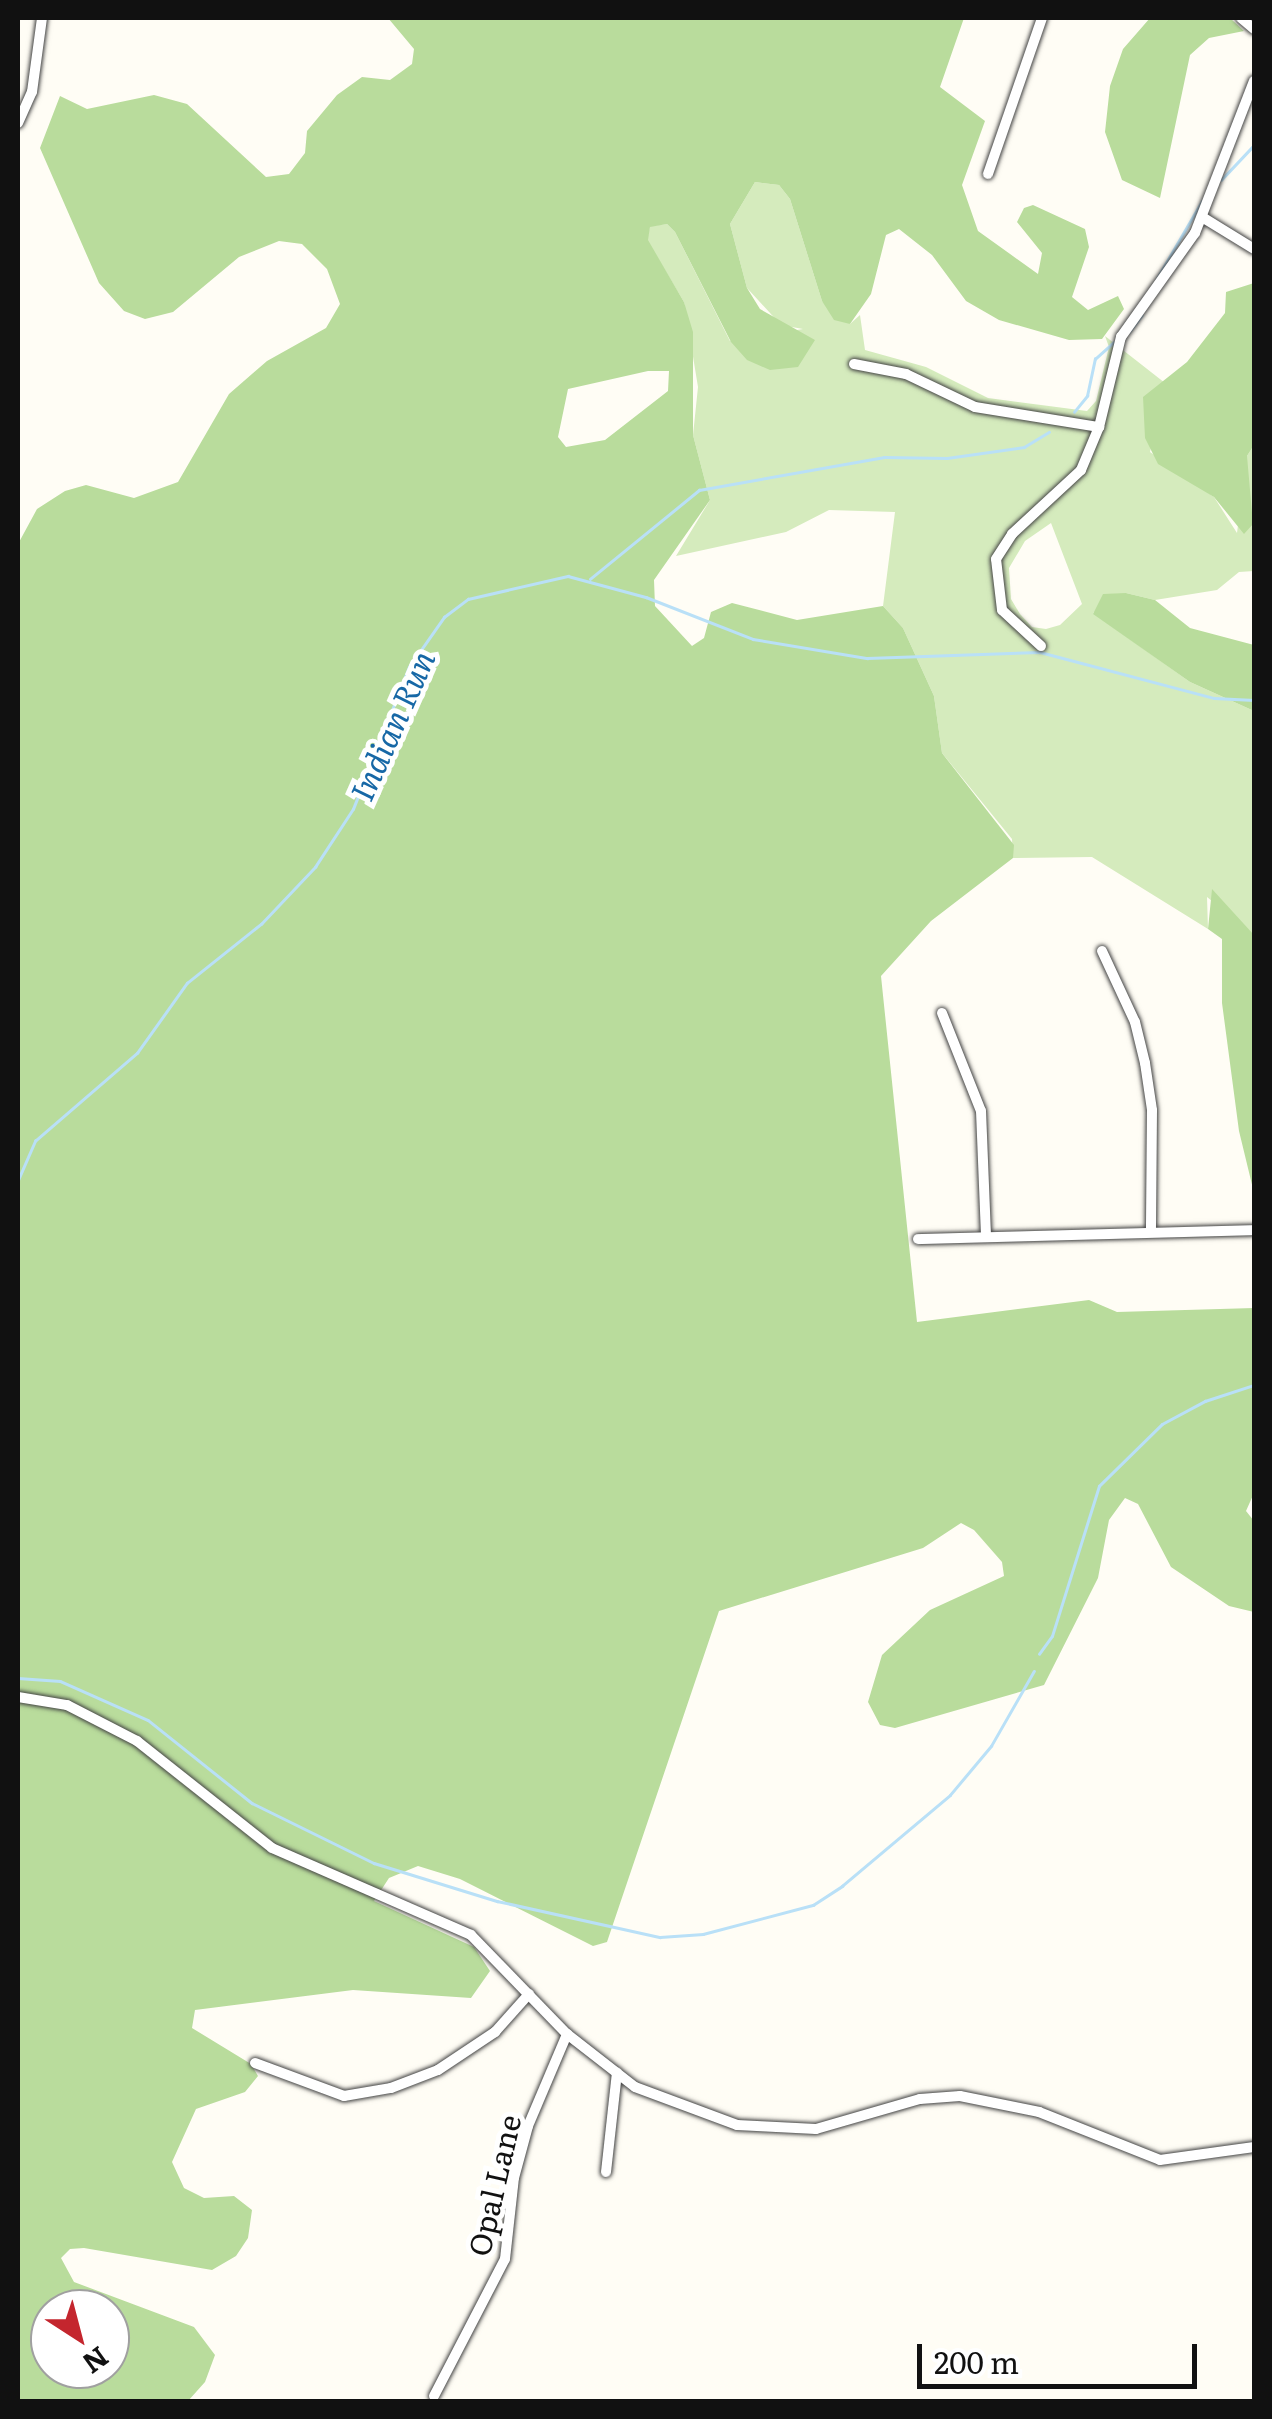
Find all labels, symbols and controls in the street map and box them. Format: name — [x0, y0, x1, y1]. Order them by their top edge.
water label: Indian Run — [341, 644, 441, 806]
street label: Opal Lane — [459, 2111, 527, 2259]
north arrow — [30, 2289, 130, 2389]
scale bar — [922, 2324, 1202, 2386]
text: N — [75, 2338, 118, 2386]
text: 200 m — [934, 2339, 1019, 2383]

